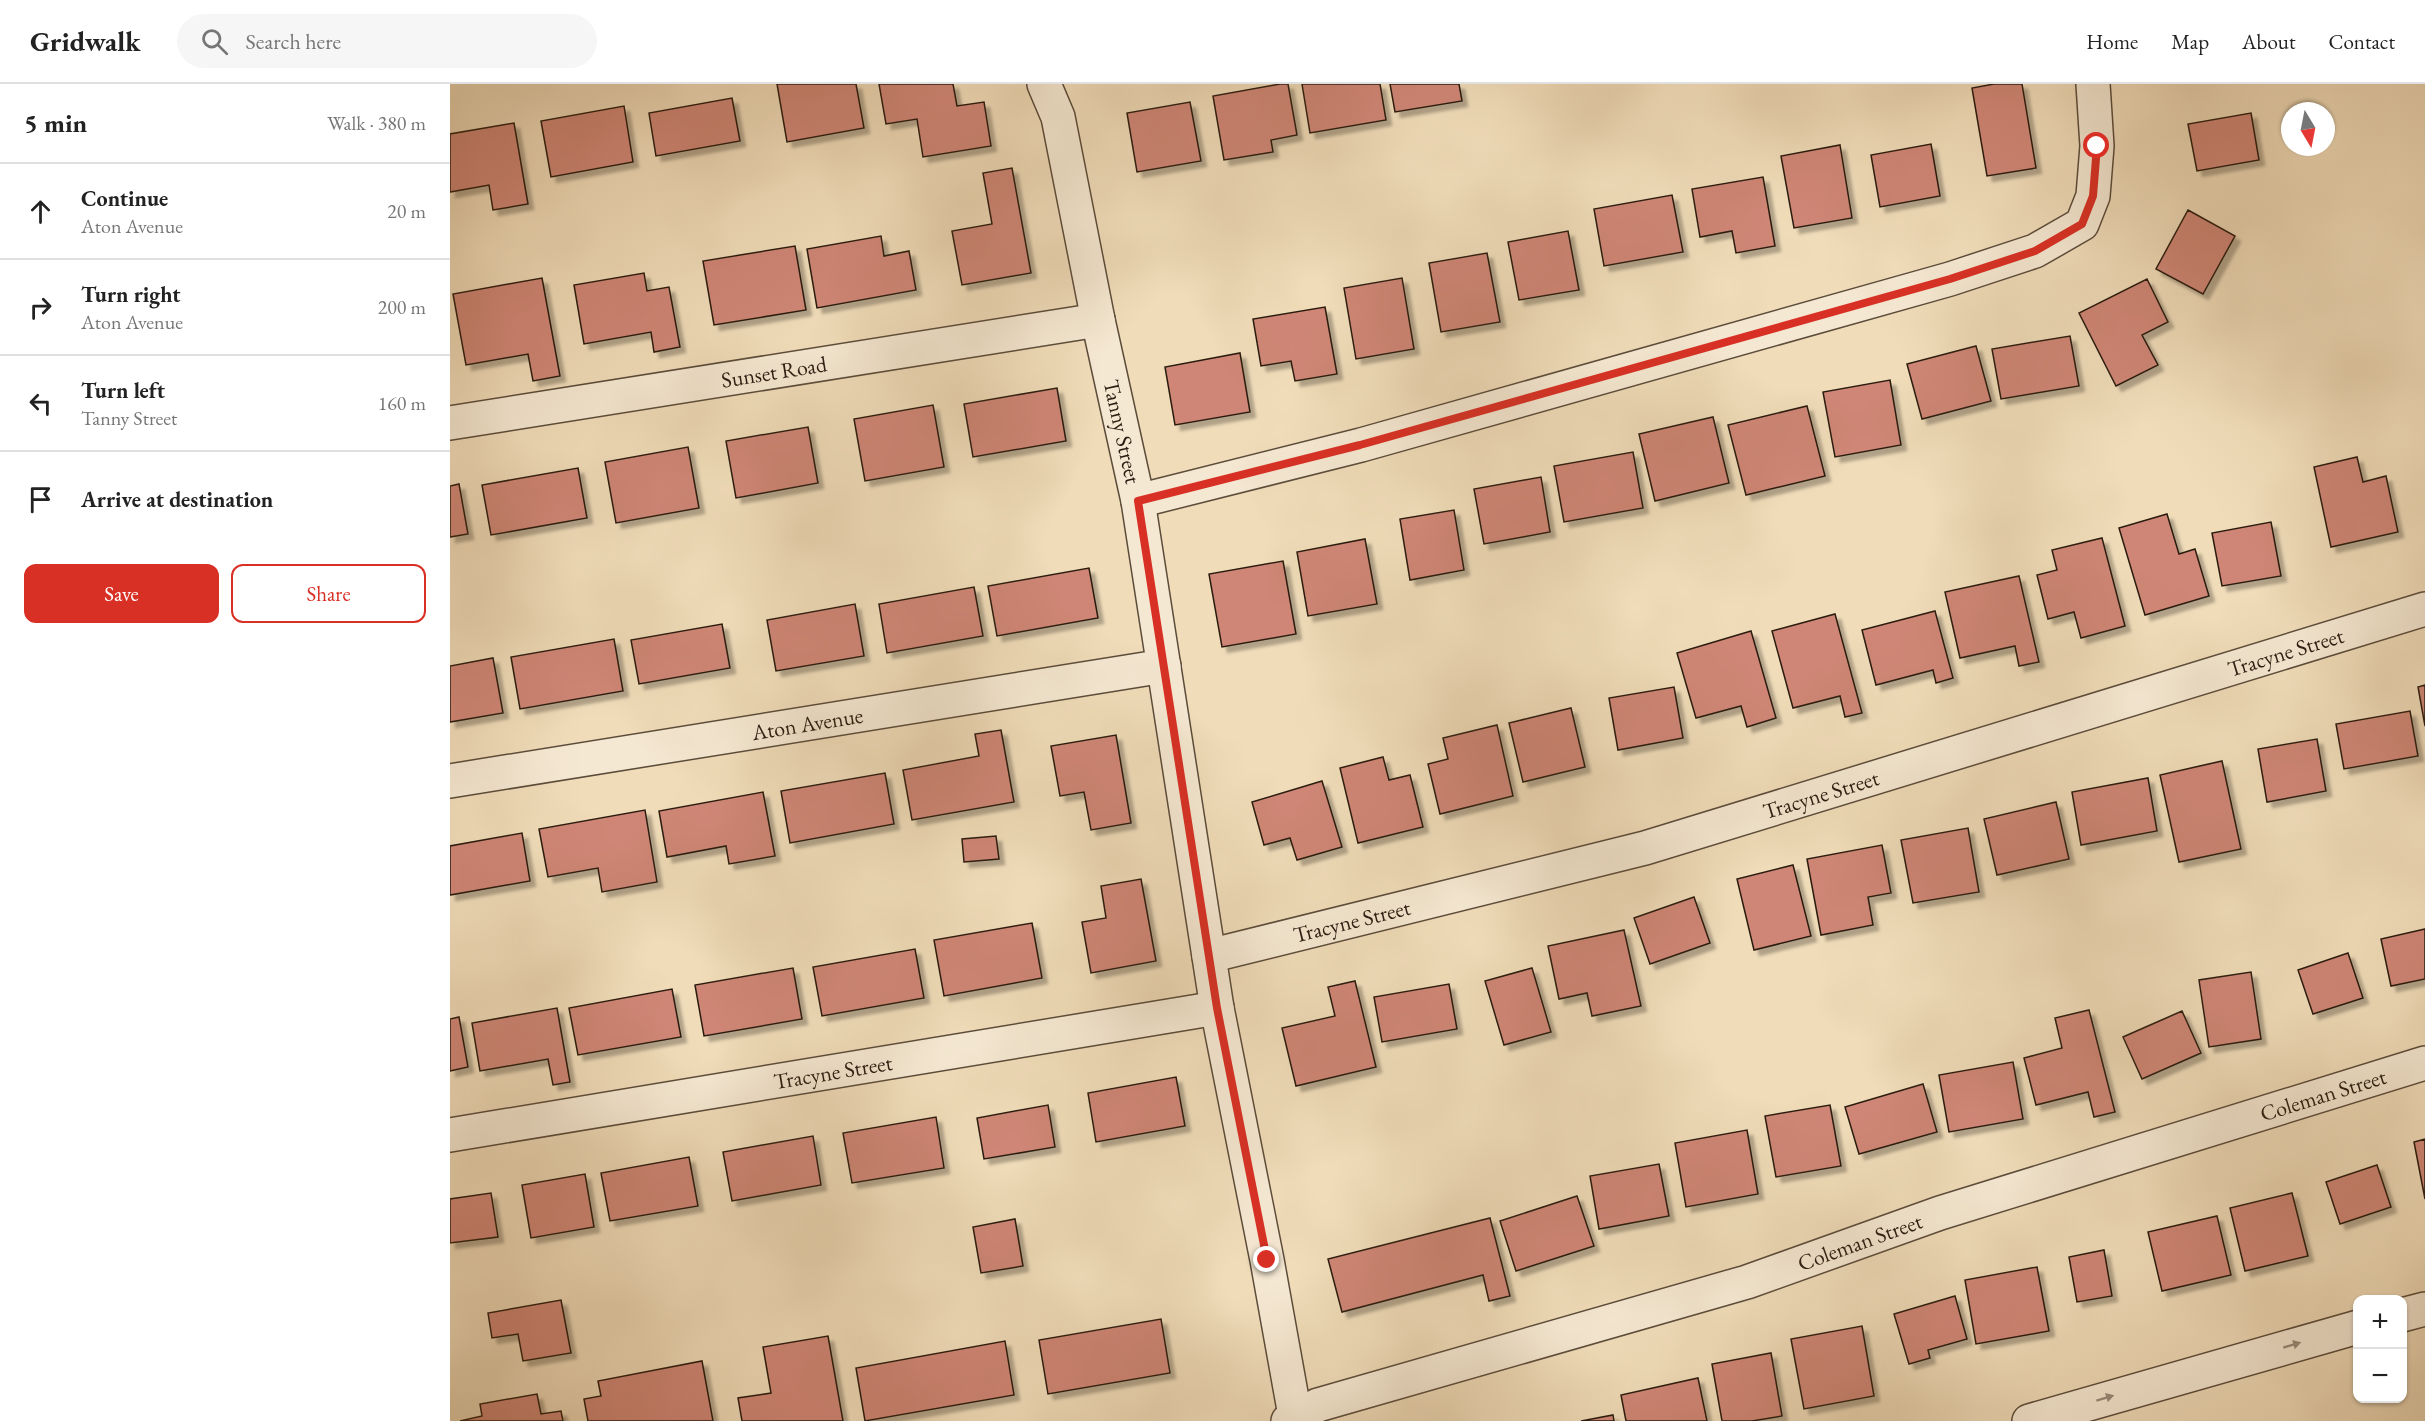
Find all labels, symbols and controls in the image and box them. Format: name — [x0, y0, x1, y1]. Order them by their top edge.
search box — [177, 14, 597, 68]
text: Gridwalk — [30, 23, 141, 59]
icon: search — [198, 25, 231, 58]
text: Search here — [246, 27, 341, 56]
text: Home — [2086, 28, 2138, 55]
text: Map — [2171, 28, 2209, 55]
text: About — [2242, 28, 2295, 55]
text: Contact — [2328, 28, 2395, 55]
north arrow — [2281, 102, 2335, 156]
text: 5 min — [24, 106, 87, 140]
text: Walk · 380 m — [327, 110, 426, 136]
route start — [2083, 132, 2109, 158]
text: Continue — [81, 184, 168, 213]
icon: ahead — [24, 195, 57, 228]
text: 20 m — [387, 198, 426, 224]
text: Aton Avenue — [81, 213, 183, 239]
text: Turn right — [81, 280, 180, 309]
icon: right — [24, 291, 57, 324]
text: 200 m — [378, 294, 426, 320]
text: Aton Avenue — [81, 309, 183, 335]
street label: Sunset Road — [719, 349, 830, 394]
text: Turn left — [81, 376, 165, 405]
street label: Tanny Street — [1097, 377, 1148, 487]
icon: left — [24, 387, 57, 420]
text: 160 m — [378, 390, 426, 416]
text: Tanny Street — [81, 405, 177, 431]
icon: arrive — [24, 483, 57, 516]
text: Arrive at destination — [81, 485, 273, 514]
button: Save — [24, 564, 219, 623]
button: Share — [231, 564, 426, 623]
street label: Tracyne Street — [2224, 620, 2347, 683]
street label: Aton Avenue — [749, 700, 866, 747]
street label: Tracyne Street — [1759, 763, 1882, 826]
street label: Tracyne Street — [1290, 892, 1413, 949]
street label: Tracyne Street — [771, 1048, 894, 1096]
street label: Coleman Street — [2256, 1061, 2390, 1128]
street label: Coleman Street — [1793, 1206, 1926, 1277]
route end — [1253, 1246, 1279, 1272]
map controls — [2353, 1295, 2407, 1403]
button: + — [2353, 1295, 2407, 1349]
one-way arrow — [2283, 1340, 2301, 1350]
button: − — [2353, 1349, 2407, 1403]
one-way arrow — [2096, 1393, 2114, 1402]

